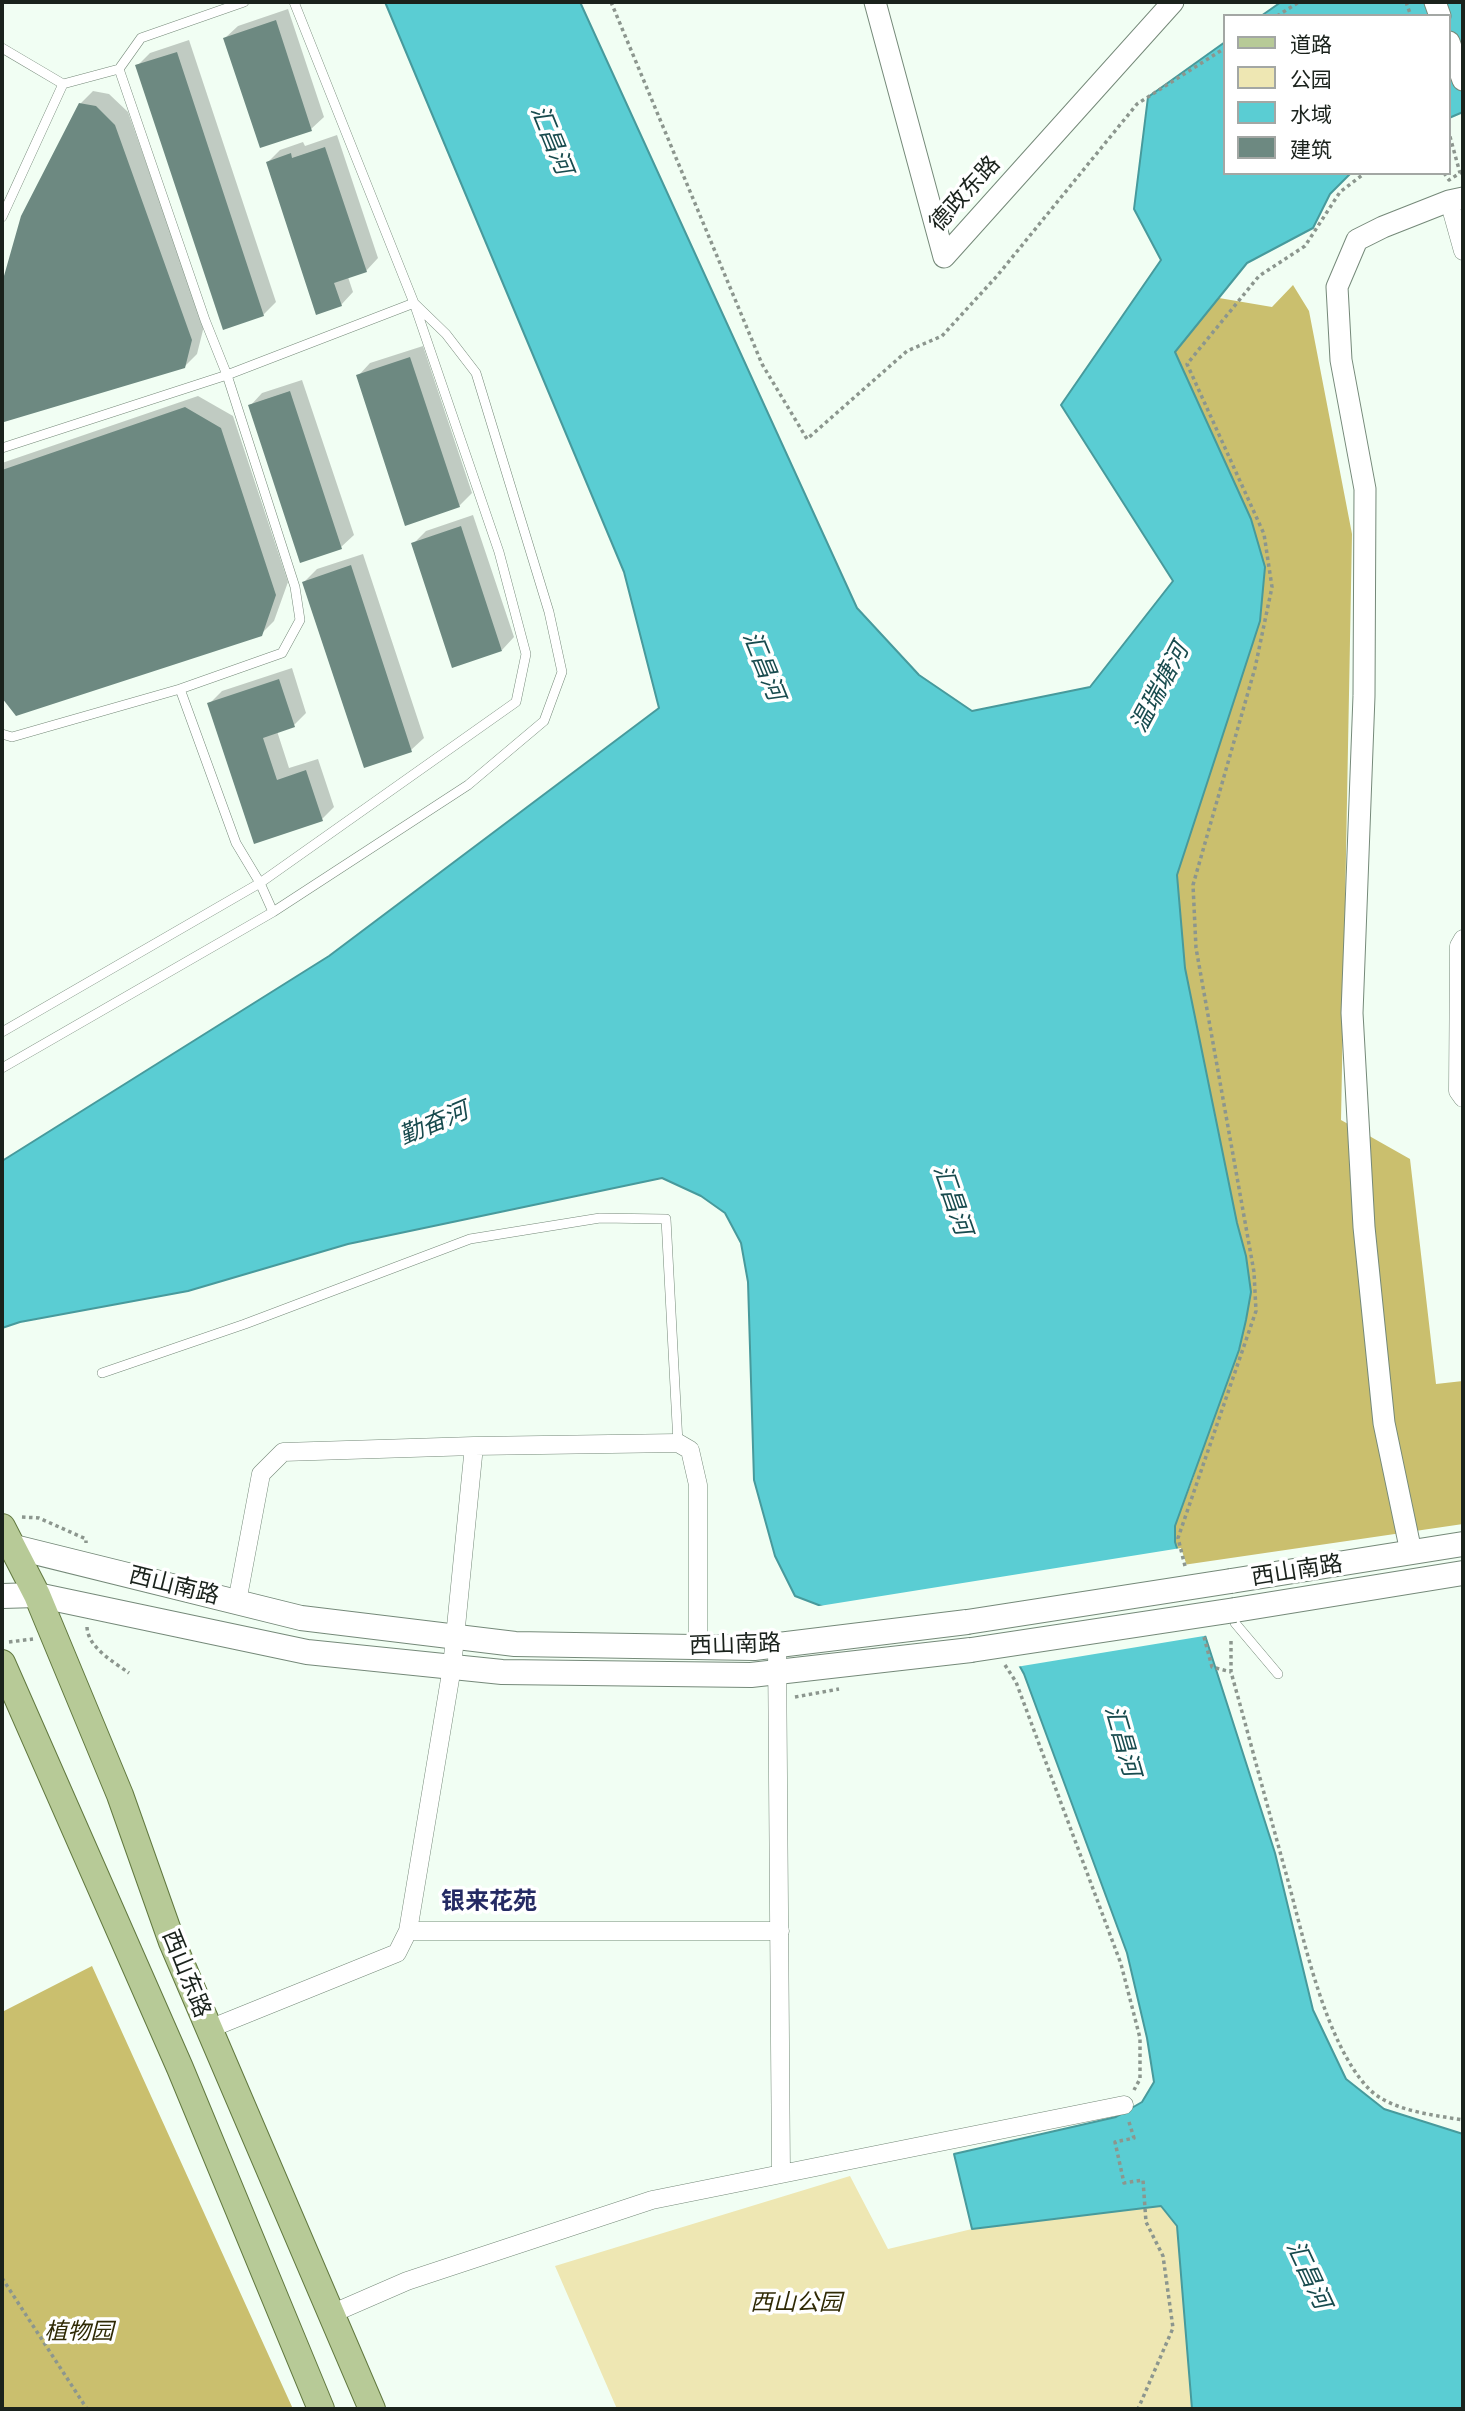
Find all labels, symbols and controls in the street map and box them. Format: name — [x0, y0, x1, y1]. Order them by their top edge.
legend — [1224, 14, 1451, 175]
text: 道路 — [1290, 27, 1332, 58]
text: 公园 — [1290, 62, 1332, 93]
text: 水域 — [1290, 97, 1332, 128]
water label: 汇昌河 — [524, 101, 578, 179]
text: 建筑 — [1290, 132, 1332, 163]
street label: 德政东路 — [924, 151, 1006, 237]
water label: 汇昌河 — [736, 627, 790, 705]
water label: 温瑞塘河 — [1125, 639, 1195, 737]
water label: 勤奋河 — [395, 1097, 473, 1151]
water label: 汇昌河 — [927, 1161, 977, 1239]
street label: 西山南路 — [1249, 1550, 1345, 1592]
street label: 西山南路 — [126, 1561, 222, 1611]
street label: 西山南路 — [689, 1630, 781, 1660]
water label: 汇昌河 — [1098, 1702, 1146, 1780]
district label: 银来花苑 — [441, 1888, 537, 1916]
street label: 西山东路 — [156, 1926, 216, 2022]
water label: 汇昌河 — [1280, 2236, 1336, 2314]
park label: 西山公园 — [750, 2289, 842, 2317]
park label: 植物园 — [45, 2318, 113, 2346]

